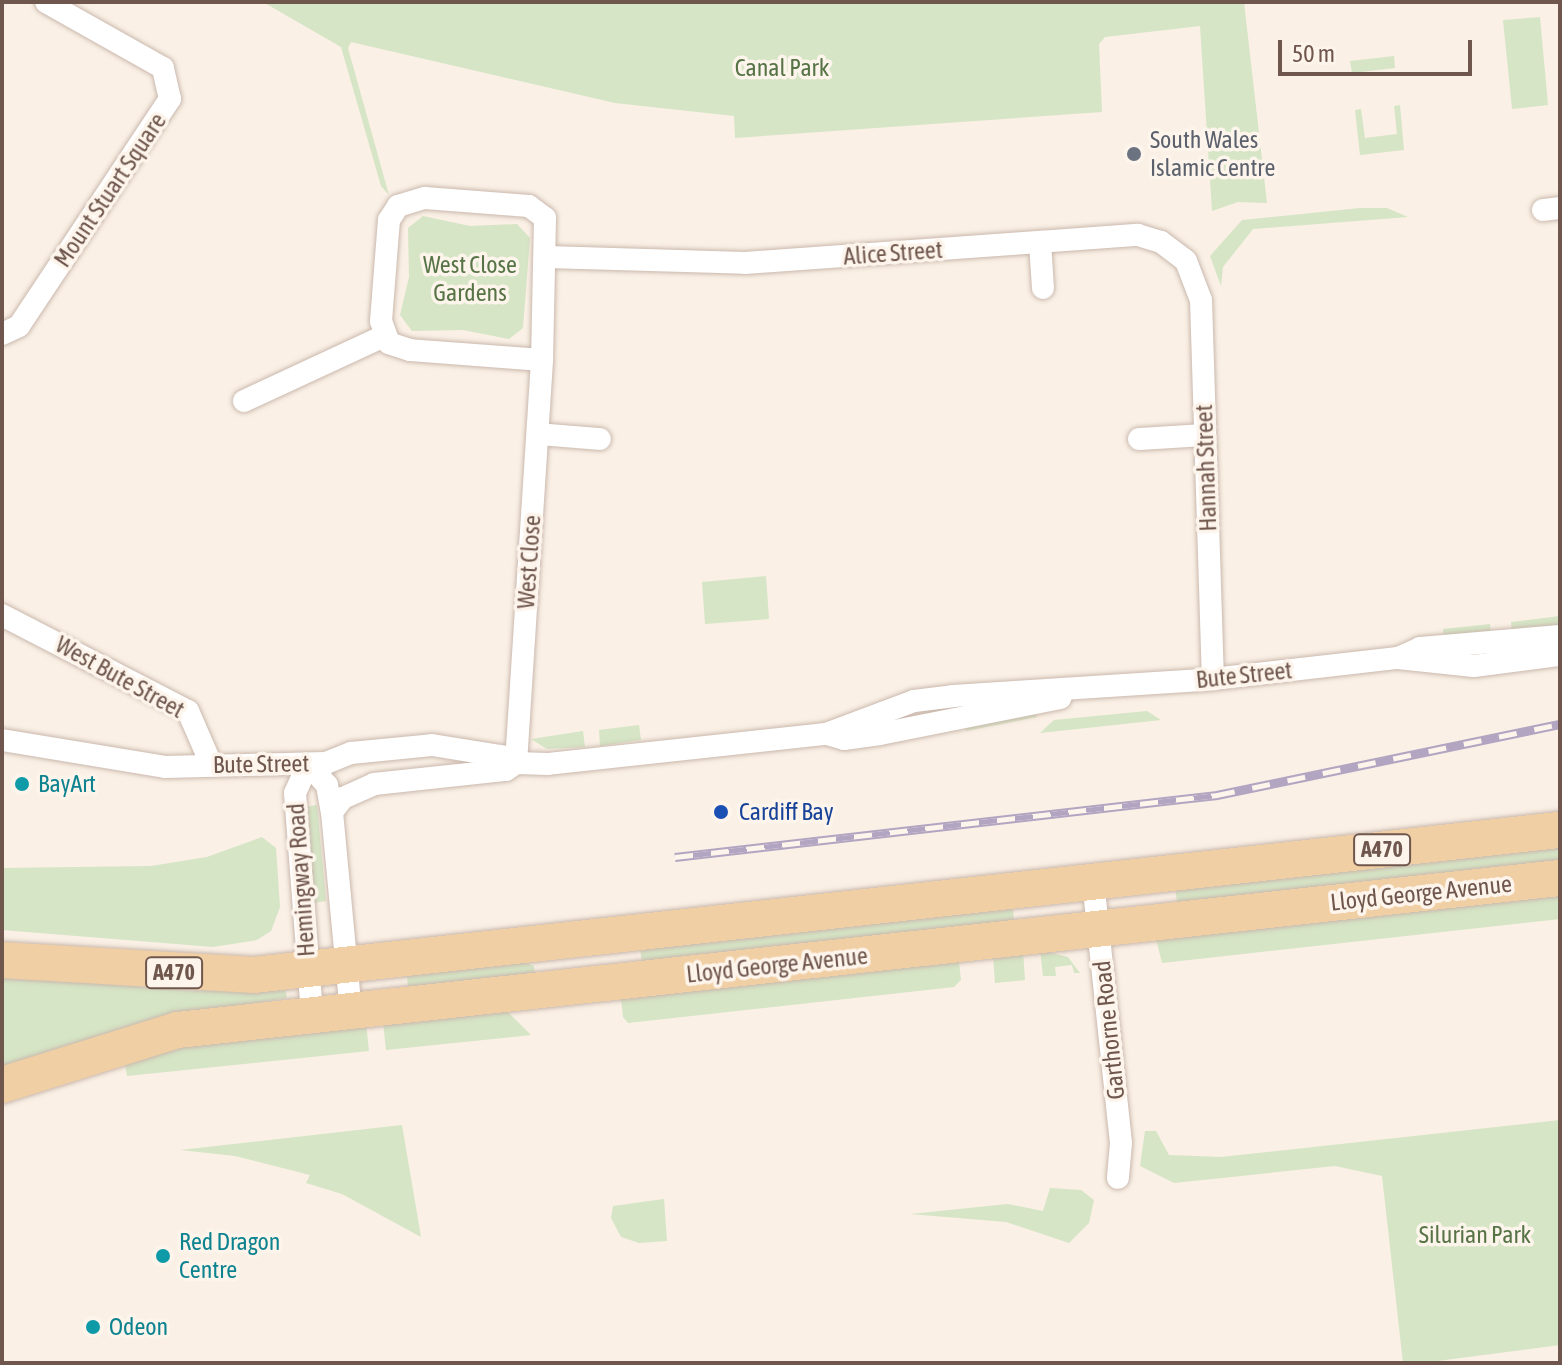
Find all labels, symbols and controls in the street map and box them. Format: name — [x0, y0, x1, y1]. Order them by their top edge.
scale bar — [1282, 24, 1476, 74]
text: 50 m — [1292, 40, 1335, 67]
park label: Canal Park — [735, 54, 829, 82]
street label: Mount Stuart Square — [48, 107, 172, 273]
place label: South Wales Islamic Centre — [1150, 126, 1275, 182]
marker: South Wales Islamic Centre — [1125, 145, 1143, 163]
street label: Alice Street — [842, 235, 944, 271]
park label: West Close Gardens — [423, 251, 517, 307]
street label: Hannah Street — [1189, 404, 1223, 532]
street label: West Close — [511, 514, 547, 610]
street label: West Bute Street — [51, 630, 189, 724]
street label: Bute Street — [1195, 656, 1293, 694]
street label: Bute Street — [213, 749, 309, 779]
place label: BayArt — [38, 770, 96, 798]
marker: BayArt — [13, 775, 31, 793]
place label: Cardiff Bay — [739, 798, 834, 826]
marker: Cardiff Bay — [710, 801, 732, 823]
street label: Hemingway Road — [281, 802, 321, 958]
road number: A470 — [1352, 832, 1412, 868]
street label: Lloyd George Avenue — [1329, 869, 1513, 917]
street label: Lloyd George Avenue — [685, 941, 869, 989]
road number: A470 — [144, 955, 204, 991]
street label: Garthorne Road — [1087, 959, 1131, 1101]
park label: Silurian Park — [1419, 1221, 1531, 1249]
place label: Red Dragon Centre — [179, 1228, 280, 1284]
marker: Red Dragon Centre — [154, 1247, 172, 1265]
place label: Odeon — [109, 1313, 168, 1341]
marker: Odeon — [84, 1318, 102, 1336]

